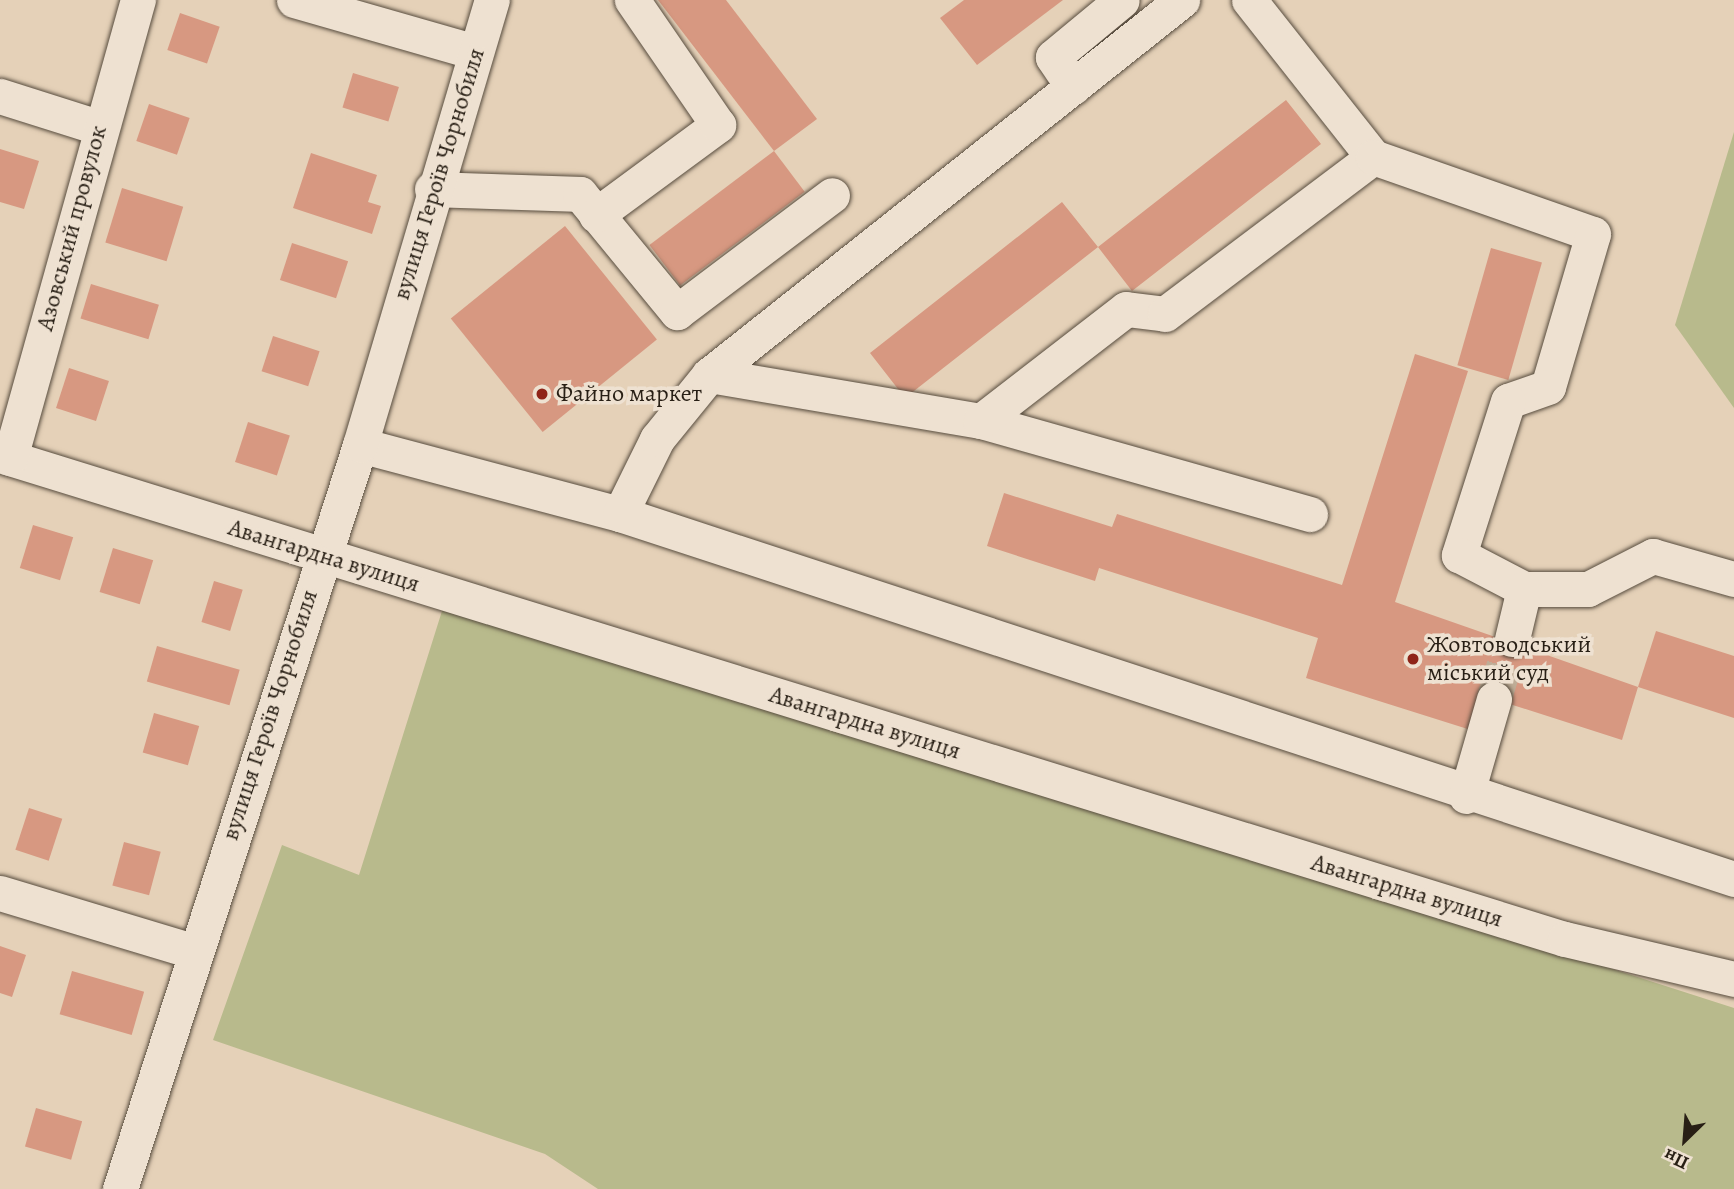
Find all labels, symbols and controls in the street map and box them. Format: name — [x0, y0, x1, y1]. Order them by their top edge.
street label: вулиця Героїв Чорнобиля — [387, 45, 491, 303]
street label: Азовський провулок — [31, 122, 113, 334]
place label: Файно маркет — [556, 380, 702, 408]
marker: Файно маркет — [534, 386, 550, 402]
street label: Авангардна вулиця — [225, 513, 423, 599]
street label: вулиця Героїв Чорнобиля — [216, 586, 324, 844]
place label: Жовтоводський міський суд — [1427, 631, 1591, 687]
marker: Жовтоводський міський суд — [1405, 651, 1421, 667]
street label: Авангардна вулиця — [766, 680, 964, 766]
street label: Авангардна вулиця — [1308, 848, 1506, 934]
north arrow — [1650, 1105, 1720, 1175]
text: Пн — [1659, 1142, 1693, 1176]

